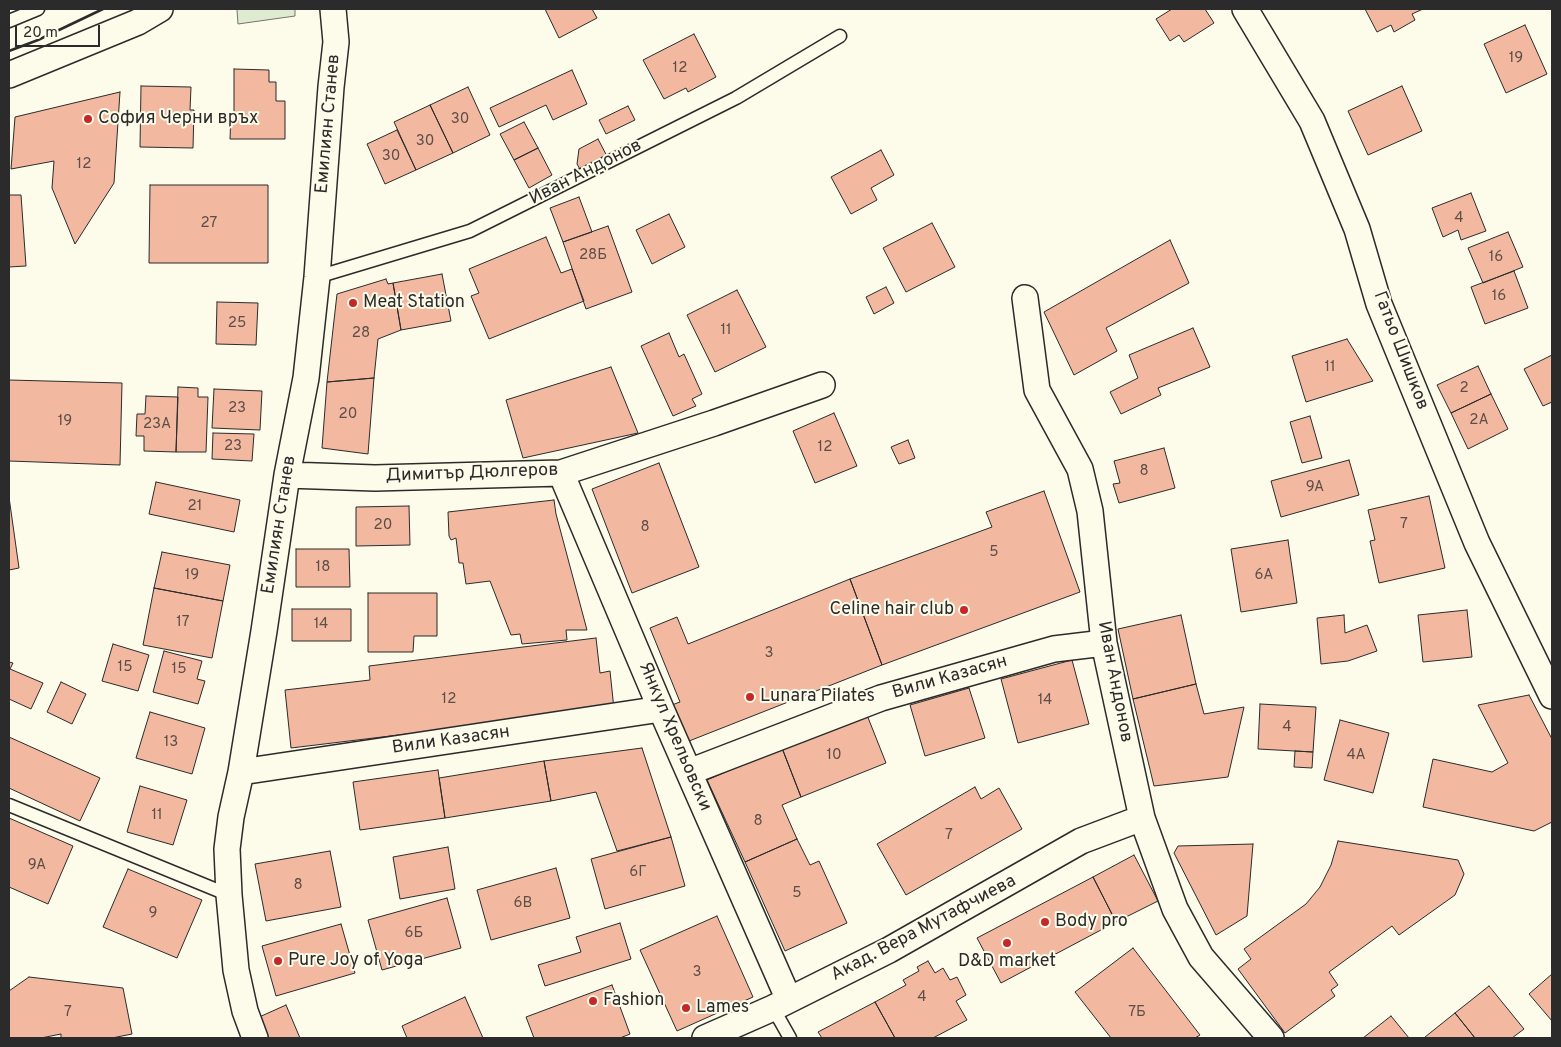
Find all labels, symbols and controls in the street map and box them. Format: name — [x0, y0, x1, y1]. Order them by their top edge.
scale bar — [18, 15, 102, 47]
text: 20 m — [23, 24, 58, 43]
house number: 19 — [1509, 50, 1523, 68]
street label: Емилиян Станев — [312, 53, 346, 195]
house number: 12 — [673, 60, 687, 78]
place label: София Черни връх — [98, 108, 258, 130]
house number: 30 — [451, 111, 469, 129]
marker: София Черни връх — [82, 113, 94, 125]
house number: 30 — [416, 133, 434, 151]
street label: Иван Андонов — [526, 135, 646, 211]
house number: 30 — [382, 148, 400, 166]
house number: 12 — [77, 156, 91, 174]
house number: 4 — [1454, 210, 1464, 228]
house number: 27 — [201, 215, 217, 233]
house number: 28Б — [579, 247, 607, 265]
house number: 16 — [1489, 249, 1503, 267]
house number: 16 — [1492, 288, 1506, 306]
street label: Гатьо Шишков — [1367, 289, 1433, 413]
place label: Meat Station — [363, 292, 465, 314]
marker: Meat Station — [347, 297, 359, 309]
house number: 25 — [228, 315, 246, 333]
house number: 11 — [720, 322, 732, 340]
house number: 28 — [352, 325, 370, 343]
house number: 11 — [1324, 359, 1336, 377]
house number: 2 — [1459, 380, 1469, 398]
house number: 23 — [228, 400, 246, 418]
house number: 20 — [339, 406, 357, 424]
house number: 2А — [1469, 412, 1489, 430]
house number: 19 — [58, 413, 72, 431]
house number: 23А — [143, 416, 171, 434]
house number: 23 — [224, 438, 242, 456]
house number: 12 — [818, 439, 832, 457]
street label: Емилиян Станев — [258, 454, 302, 596]
street label: Димитър Дюлгеров — [385, 460, 559, 488]
house number: 8 — [1139, 463, 1149, 481]
house number: 9А — [1306, 479, 1324, 497]
house number: 21 — [188, 498, 202, 516]
house number: 7 — [1400, 516, 1408, 534]
house number: 20 — [374, 517, 392, 535]
house number: 8 — [640, 519, 650, 537]
house number: 5 — [989, 544, 999, 562]
house number: 18 — [316, 559, 330, 577]
house number: 19 — [185, 567, 199, 585]
house number: 6А — [1255, 567, 1273, 585]
place label: Celine hair club — [830, 599, 954, 621]
marker: Celine hair club — [958, 604, 970, 616]
house number: 17 — [176, 614, 190, 632]
house number: 14 — [314, 616, 328, 634]
street label: Иван Андонов — [1092, 619, 1136, 745]
house number: 3 — [764, 645, 774, 663]
street label: Вили Казасян — [890, 651, 1010, 705]
house number: 15 — [118, 659, 132, 677]
street label: Янкул Хрельовски — [633, 659, 715, 815]
house number: 15 — [172, 661, 186, 679]
place label: Lunara Pilates — [760, 686, 875, 708]
house number: 12 — [442, 691, 456, 709]
marker: Lunara Pilates — [744, 691, 756, 703]
house number: 14 — [1038, 692, 1052, 710]
house number: 4 — [1282, 719, 1292, 737]
street label: Вили Казасян — [391, 722, 511, 760]
house number: 13 — [164, 734, 178, 752]
house number: 10 — [826, 747, 842, 765]
house number: 4А — [1346, 747, 1366, 765]
house number: 11 — [151, 807, 163, 825]
house number: 8 — [753, 813, 763, 831]
house number: 7 — [945, 827, 953, 845]
house number: 9А — [28, 857, 46, 875]
house number: 6Г — [629, 864, 647, 882]
street label: Акад. Вера Мутафчиева — [828, 871, 1020, 987]
house number: 8 — [293, 877, 303, 895]
house number: 5 — [792, 885, 802, 903]
house number: 6В — [514, 895, 532, 913]
house number: 9 — [149, 905, 157, 923]
place label: Body pro — [1055, 911, 1128, 933]
marker: Body pro — [1039, 916, 1051, 928]
house number: 6Б — [405, 925, 423, 943]
marker: D&D market — [1001, 937, 1013, 949]
place label: Pure Joy of Yoga — [288, 950, 423, 972]
place label: D&D market — [958, 951, 1056, 973]
marker: Pure Joy of Yoga — [272, 955, 284, 967]
house number: 3 — [692, 964, 702, 982]
house number: 4 — [917, 989, 927, 1007]
place label: Fashion — [603, 990, 664, 1012]
marker: Fashion — [587, 995, 599, 1007]
place label: Lames — [696, 997, 749, 1019]
marker: Lames — [680, 1002, 692, 1014]
house number: 7 — [64, 1004, 72, 1022]
house number: 7Б — [1128, 1004, 1146, 1022]

